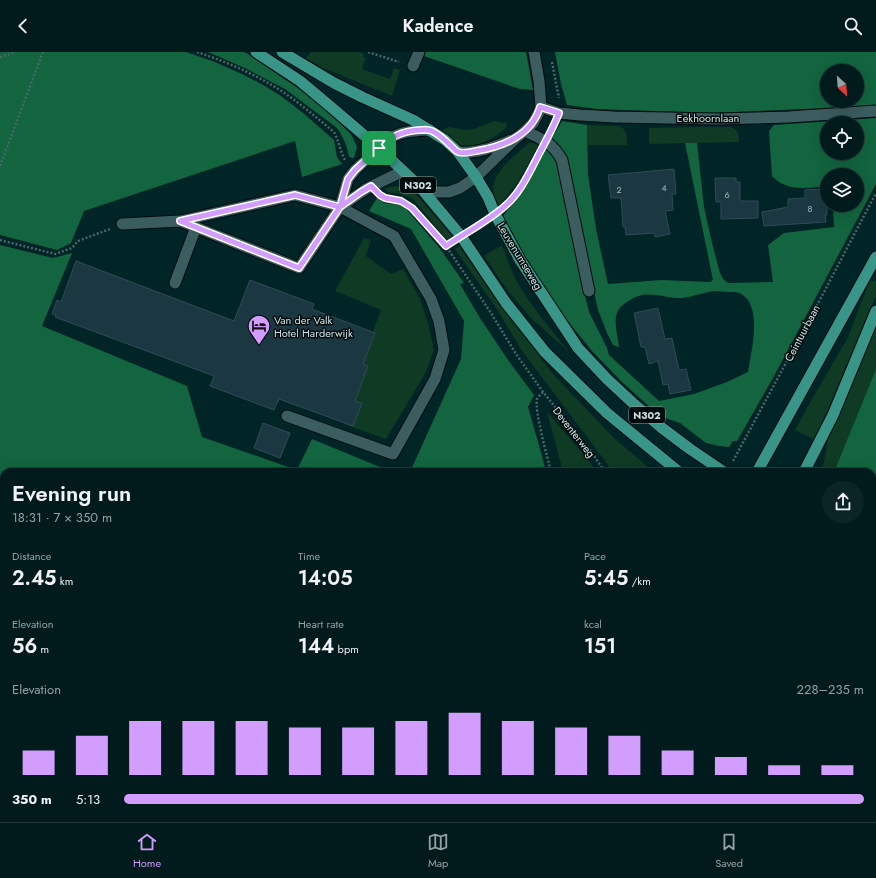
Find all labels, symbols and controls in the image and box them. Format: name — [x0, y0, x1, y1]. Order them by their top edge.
text: Kadence — [403, 13, 473, 39]
icon: back — [12, 15, 34, 37]
icon: search — [842, 15, 864, 37]
north arrow — [820, 64, 864, 108]
map controls — [820, 64, 864, 212]
street label: Eekhoornlaan — [677, 110, 739, 126]
button: locate — [820, 116, 864, 160]
pin — [362, 131, 396, 165]
icon: arrive — [368, 137, 390, 159]
button: layers — [820, 168, 864, 212]
road number: N302 — [400, 177, 436, 193]
house number: 4 — [661, 181, 667, 194]
house number: 2 — [616, 183, 622, 196]
house number: 6 — [724, 188, 730, 201]
house number: 8 — [808, 202, 813, 215]
street label: Leuvenumseweg — [494, 219, 546, 293]
street label: Ceintuurbaan — [780, 302, 824, 364]
place label: Van der Valk Hotel Harderwijk — [274, 312, 353, 341]
hotel icon: Van der Valk Hotel Harderwijk — [246, 313, 272, 346]
street label: Deventerweg — [549, 403, 599, 461]
road number: N302 — [629, 407, 665, 423]
text: Evening run — [12, 477, 131, 509]
button: share — [822, 481, 864, 523]
text: 18:31 · 7 × 350 m — [12, 508, 112, 527]
text: Distance — [12, 548, 51, 564]
text: Time — [298, 548, 320, 564]
text: Pace — [584, 548, 606, 564]
text: 2.45 — [12, 564, 57, 593]
text: 14:05 — [298, 564, 353, 593]
text: 5:45 — [584, 564, 628, 593]
text: km — [57, 573, 73, 589]
text: /km — [628, 573, 651, 589]
text: Elevation — [12, 616, 54, 632]
text: Heart rate — [298, 616, 344, 632]
text: kcal — [584, 616, 602, 632]
text: 56 — [12, 632, 37, 661]
text: 144 — [298, 632, 334, 661]
text: 151 — [584, 632, 616, 661]
text: m — [37, 641, 49, 657]
text: bpm — [334, 641, 359, 657]
text: Elevation — [12, 680, 61, 699]
text: 228–235 m — [797, 680, 864, 699]
text: 350 m — [12, 790, 52, 809]
text: 5:13 — [76, 790, 100, 809]
tab: Home — [133, 831, 161, 871]
tab: Map — [427, 831, 449, 871]
tab: Saved — [715, 831, 743, 871]

